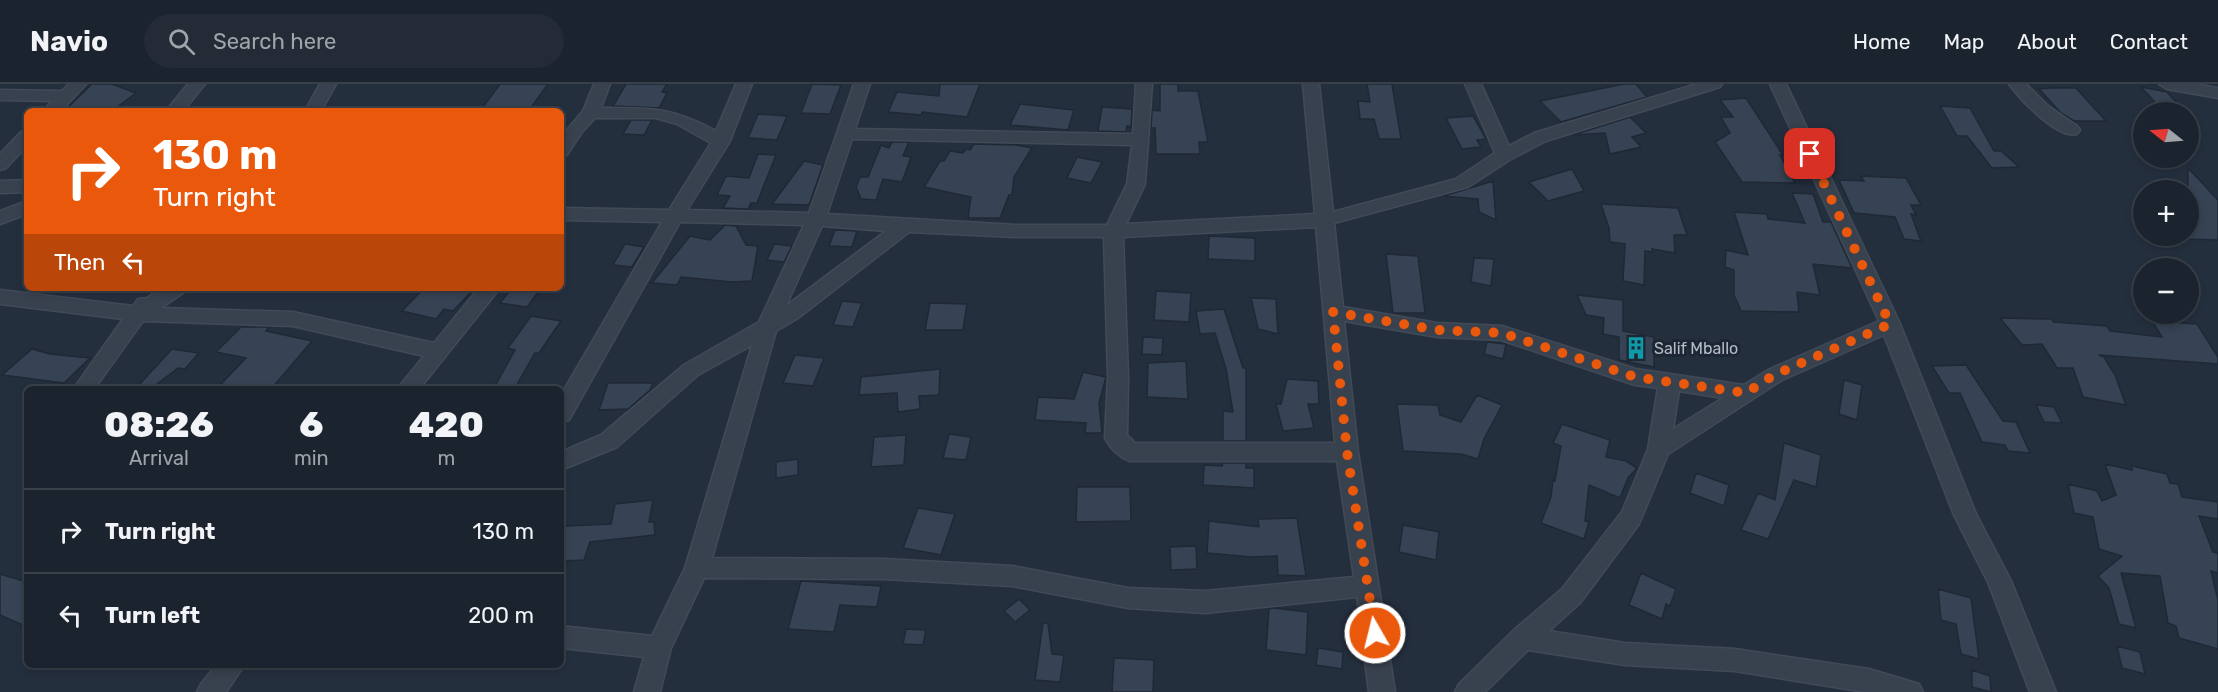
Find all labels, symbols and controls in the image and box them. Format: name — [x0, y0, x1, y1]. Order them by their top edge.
search box — [144, 14, 564, 68]
text: Navio — [30, 25, 108, 58]
icon: search — [165, 25, 198, 58]
text: Search here — [213, 28, 336, 55]
text: Home — [1853, 29, 1910, 54]
text: Map — [1943, 29, 1984, 54]
text: About — [2017, 29, 2077, 54]
text: Contact — [2110, 29, 2188, 54]
north arrow — [2133, 102, 2199, 168]
map controls — [2133, 102, 2199, 324]
pin — [1784, 128, 1835, 179]
text: 130 m — [153, 130, 278, 180]
icon: right — [54, 132, 132, 210]
icon: arrive — [1793, 137, 1826, 170]
button: + — [2133, 180, 2199, 246]
text: Turn right — [153, 181, 276, 213]
icon: left — [117, 246, 150, 279]
text: Then — [54, 249, 105, 276]
button: − — [2133, 258, 2199, 324]
building icon: Salif Mballo — [1623, 335, 1649, 361]
place label: Salif Mballo — [1654, 339, 1738, 358]
text: 08:26 — [104, 403, 214, 446]
text: 6 — [299, 403, 323, 446]
text: 420 — [409, 403, 484, 446]
text: Arrival — [129, 446, 189, 470]
text: min — [294, 446, 329, 470]
text: m — [437, 446, 455, 470]
icon: right — [54, 515, 87, 548]
text: Turn right — [105, 518, 215, 545]
text: 130 m — [472, 518, 534, 545]
icon: left — [54, 599, 87, 632]
position arrow — [1343, 601, 1407, 665]
text: Turn left — [105, 602, 200, 629]
text: 200 m — [468, 602, 534, 629]

